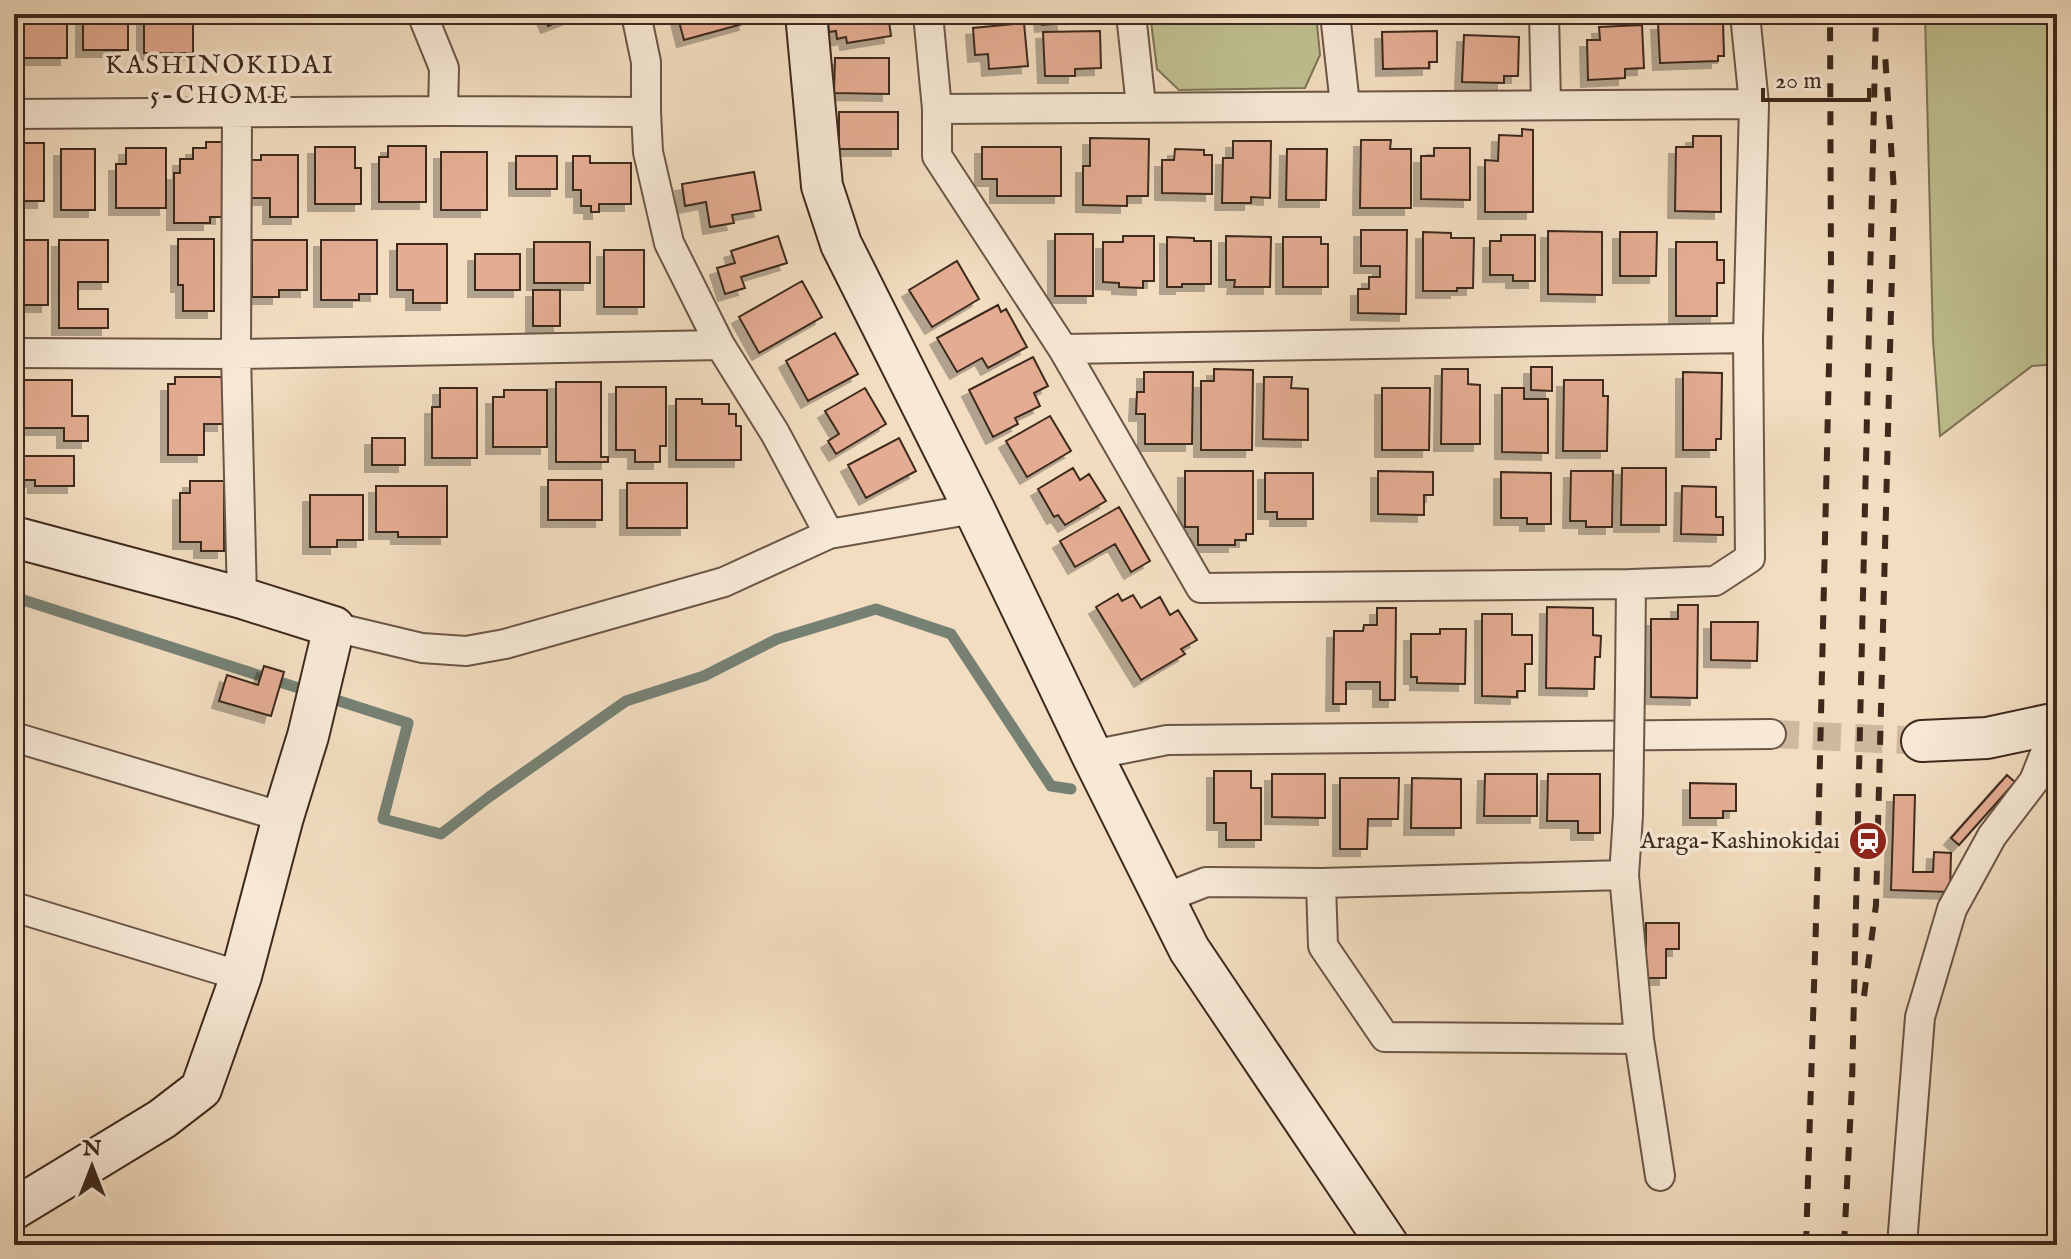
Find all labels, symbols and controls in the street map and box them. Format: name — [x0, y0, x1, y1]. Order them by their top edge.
district label: KASHINOKIDAI 5-CHOME — [105, 49, 335, 112]
scale bar — [1763, 52, 1869, 102]
text: 20 m — [1775, 66, 1822, 97]
station icon: Araga-Kashinokidai — [1847, 820, 1889, 862]
place label: Araga-Kashinokidai — [1639, 826, 1840, 857]
north arrow — [52, 1127, 132, 1207]
text: N — [81, 1135, 102, 1163]

